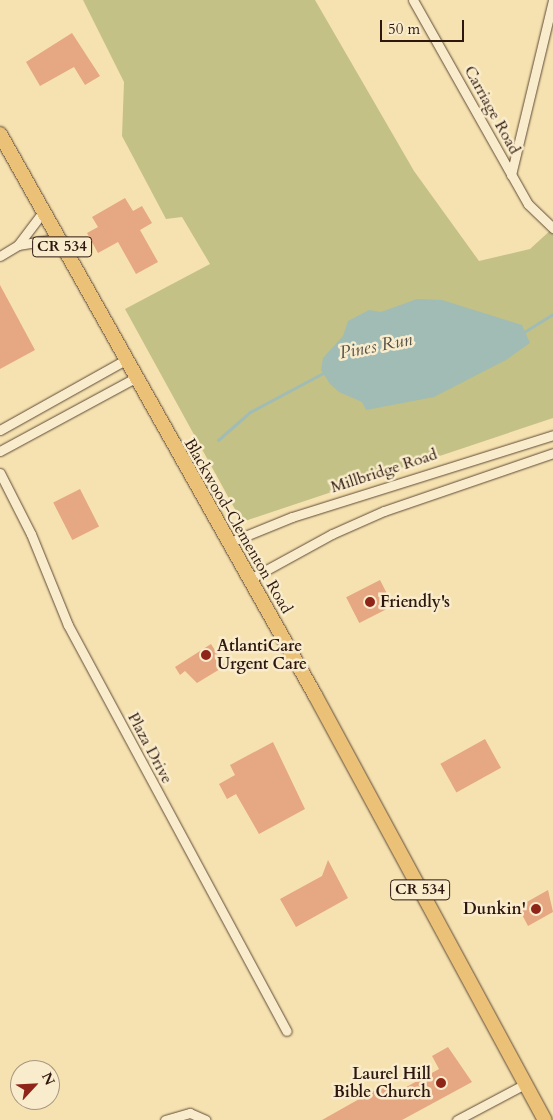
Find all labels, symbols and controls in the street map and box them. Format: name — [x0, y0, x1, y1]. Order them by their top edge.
scale bar — [383, 10, 467, 42]
text: 50 m — [388, 19, 420, 39]
street label: Carriage Road — [460, 63, 524, 157]
road number: CR 534 — [32, 234, 92, 260]
water label: Pines Run — [338, 329, 414, 365]
street label: Blackwood-Clementon Road — [180, 435, 296, 617]
street label: Millbridge Road — [328, 445, 440, 497]
place label: Friendly's — [380, 592, 450, 612]
marker: Friendly's — [364, 596, 376, 608]
place label: AtlantiCare Urgent Care — [217, 636, 307, 674]
marker: AtlantiCare Urgent Care — [199, 648, 213, 662]
street label: Plaza Drive — [123, 709, 177, 787]
road number: CR 534 — [390, 878, 450, 902]
place label: Dunkin' — [463, 899, 526, 919]
marker: Dunkin' — [530, 903, 542, 915]
north arrow — [10, 1060, 60, 1110]
place label: Laurel Hill Bible Church — [333, 1064, 431, 1102]
text: N — [37, 1069, 59, 1088]
marker: Laurel Hill Bible Church — [435, 1077, 447, 1089]

